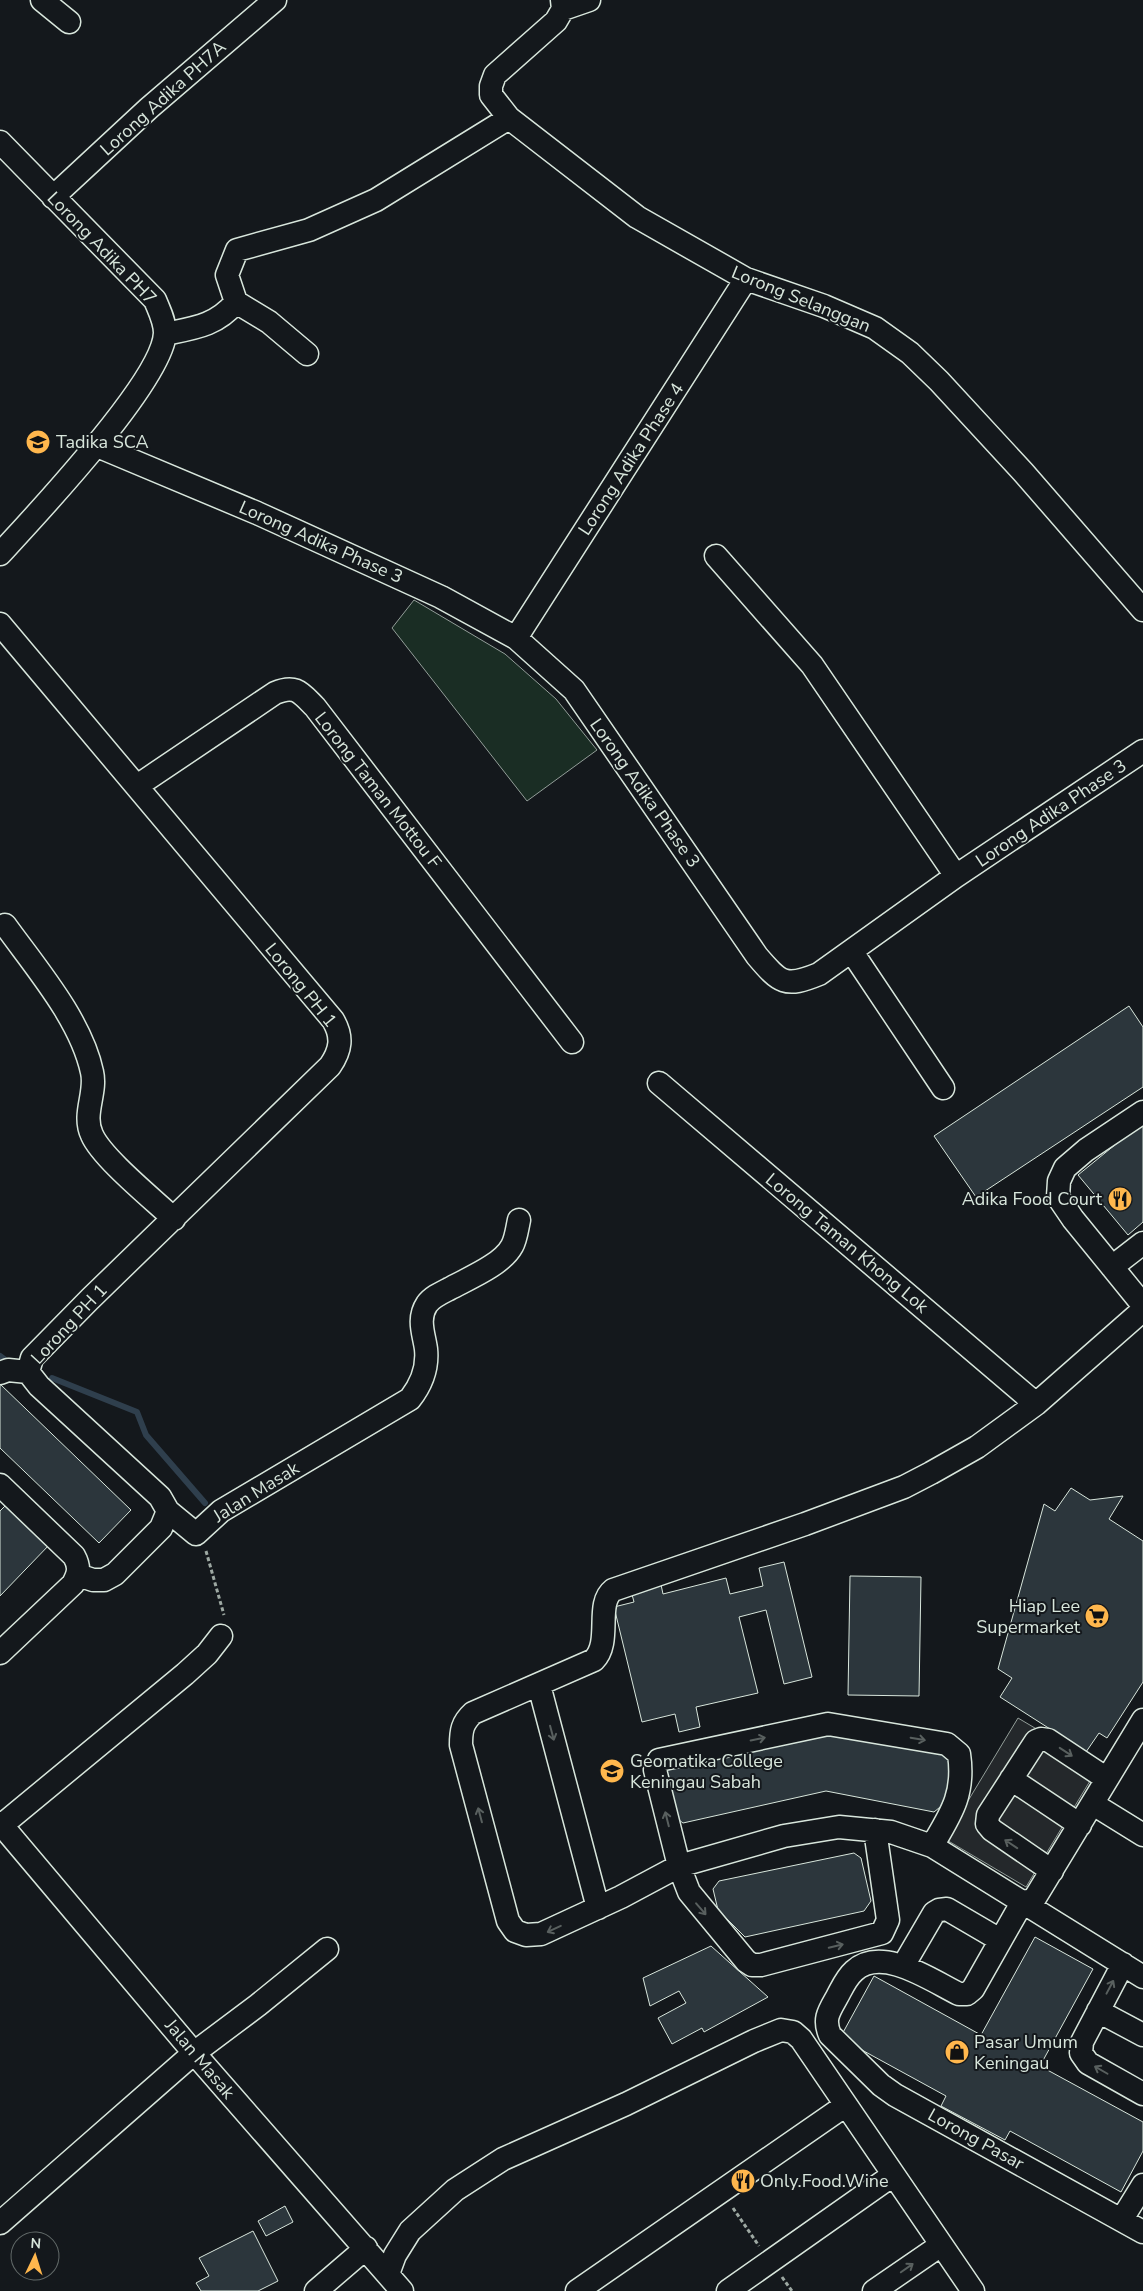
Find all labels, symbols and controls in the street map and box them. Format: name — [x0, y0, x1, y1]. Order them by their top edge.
street label: Lorong Adika PH7A — [95, 35, 231, 161]
street label: Lorong Adika PH7 — [42, 186, 162, 310]
street label: Lorong Selanggan — [728, 260, 874, 338]
street label: Lorong Adika Phase 4 — [573, 378, 689, 540]
school or university icon: Tadika SCA — [25, 429, 51, 455]
place label: Tadika SCA — [56, 430, 149, 454]
street label: Lorong Adika Phase 3 — [235, 495, 407, 589]
street label: Lorong Taman Mottou F — [309, 707, 447, 873]
street label: Lorong Adika Phase 3 — [584, 714, 706, 872]
street label: Lorong Adika Phase 3 — [971, 754, 1131, 872]
street label: Lorong PH 1 — [260, 938, 342, 1032]
street label: Lorong Taman Khong Lok — [760, 1168, 934, 1319]
restaurant icon: Adika Food Court — [1107, 1186, 1133, 1212]
place label: Adika Food Court — [962, 1187, 1103, 1211]
street label: Lorong PH 1 — [25, 1279, 113, 1369]
street label: Jalan Masak — [208, 1456, 304, 1528]
place label: Hiap Lee Supermarket — [976, 1594, 1081, 1639]
supermarket icon: Hiap Lee Supermarket — [1084, 1603, 1110, 1629]
one-way arrow — [547, 1724, 557, 1740]
one-way arrow — [750, 1734, 766, 1743]
one-way arrow — [910, 1735, 926, 1745]
one-way arrow — [1059, 1747, 1073, 1757]
place label: Geomatika College Keningau Sabah — [630, 1749, 783, 1794]
school or university icon: Geomatika College Keningau Sabah — [599, 1758, 625, 1784]
one-way arrow — [475, 1807, 484, 1823]
one-way arrow — [662, 1811, 671, 1827]
one-way arrow — [1005, 1838, 1019, 1848]
one-way arrow — [695, 1902, 707, 1915]
one-way arrow — [547, 1924, 562, 1934]
one-way arrow — [828, 1941, 844, 1950]
one-way arrow — [1105, 1980, 1115, 1995]
street label: Jalan Masak — [159, 2013, 241, 2105]
place label: Pasar Umum Keningau — [974, 2030, 1078, 2075]
shop icon: Pasar Umum Keningau — [944, 2039, 970, 2065]
one-way arrow — [1093, 2065, 1108, 2075]
street label: Lorong Pasar — [924, 2103, 1029, 2176]
restaurant icon: Only.Food.Wine — [730, 2168, 756, 2194]
place label: Only.Food.Wine — [760, 2169, 889, 2193]
north arrow — [10, 2231, 60, 2281]
text: N — [30, 2234, 42, 2253]
one-way arrow — [900, 2263, 914, 2273]

